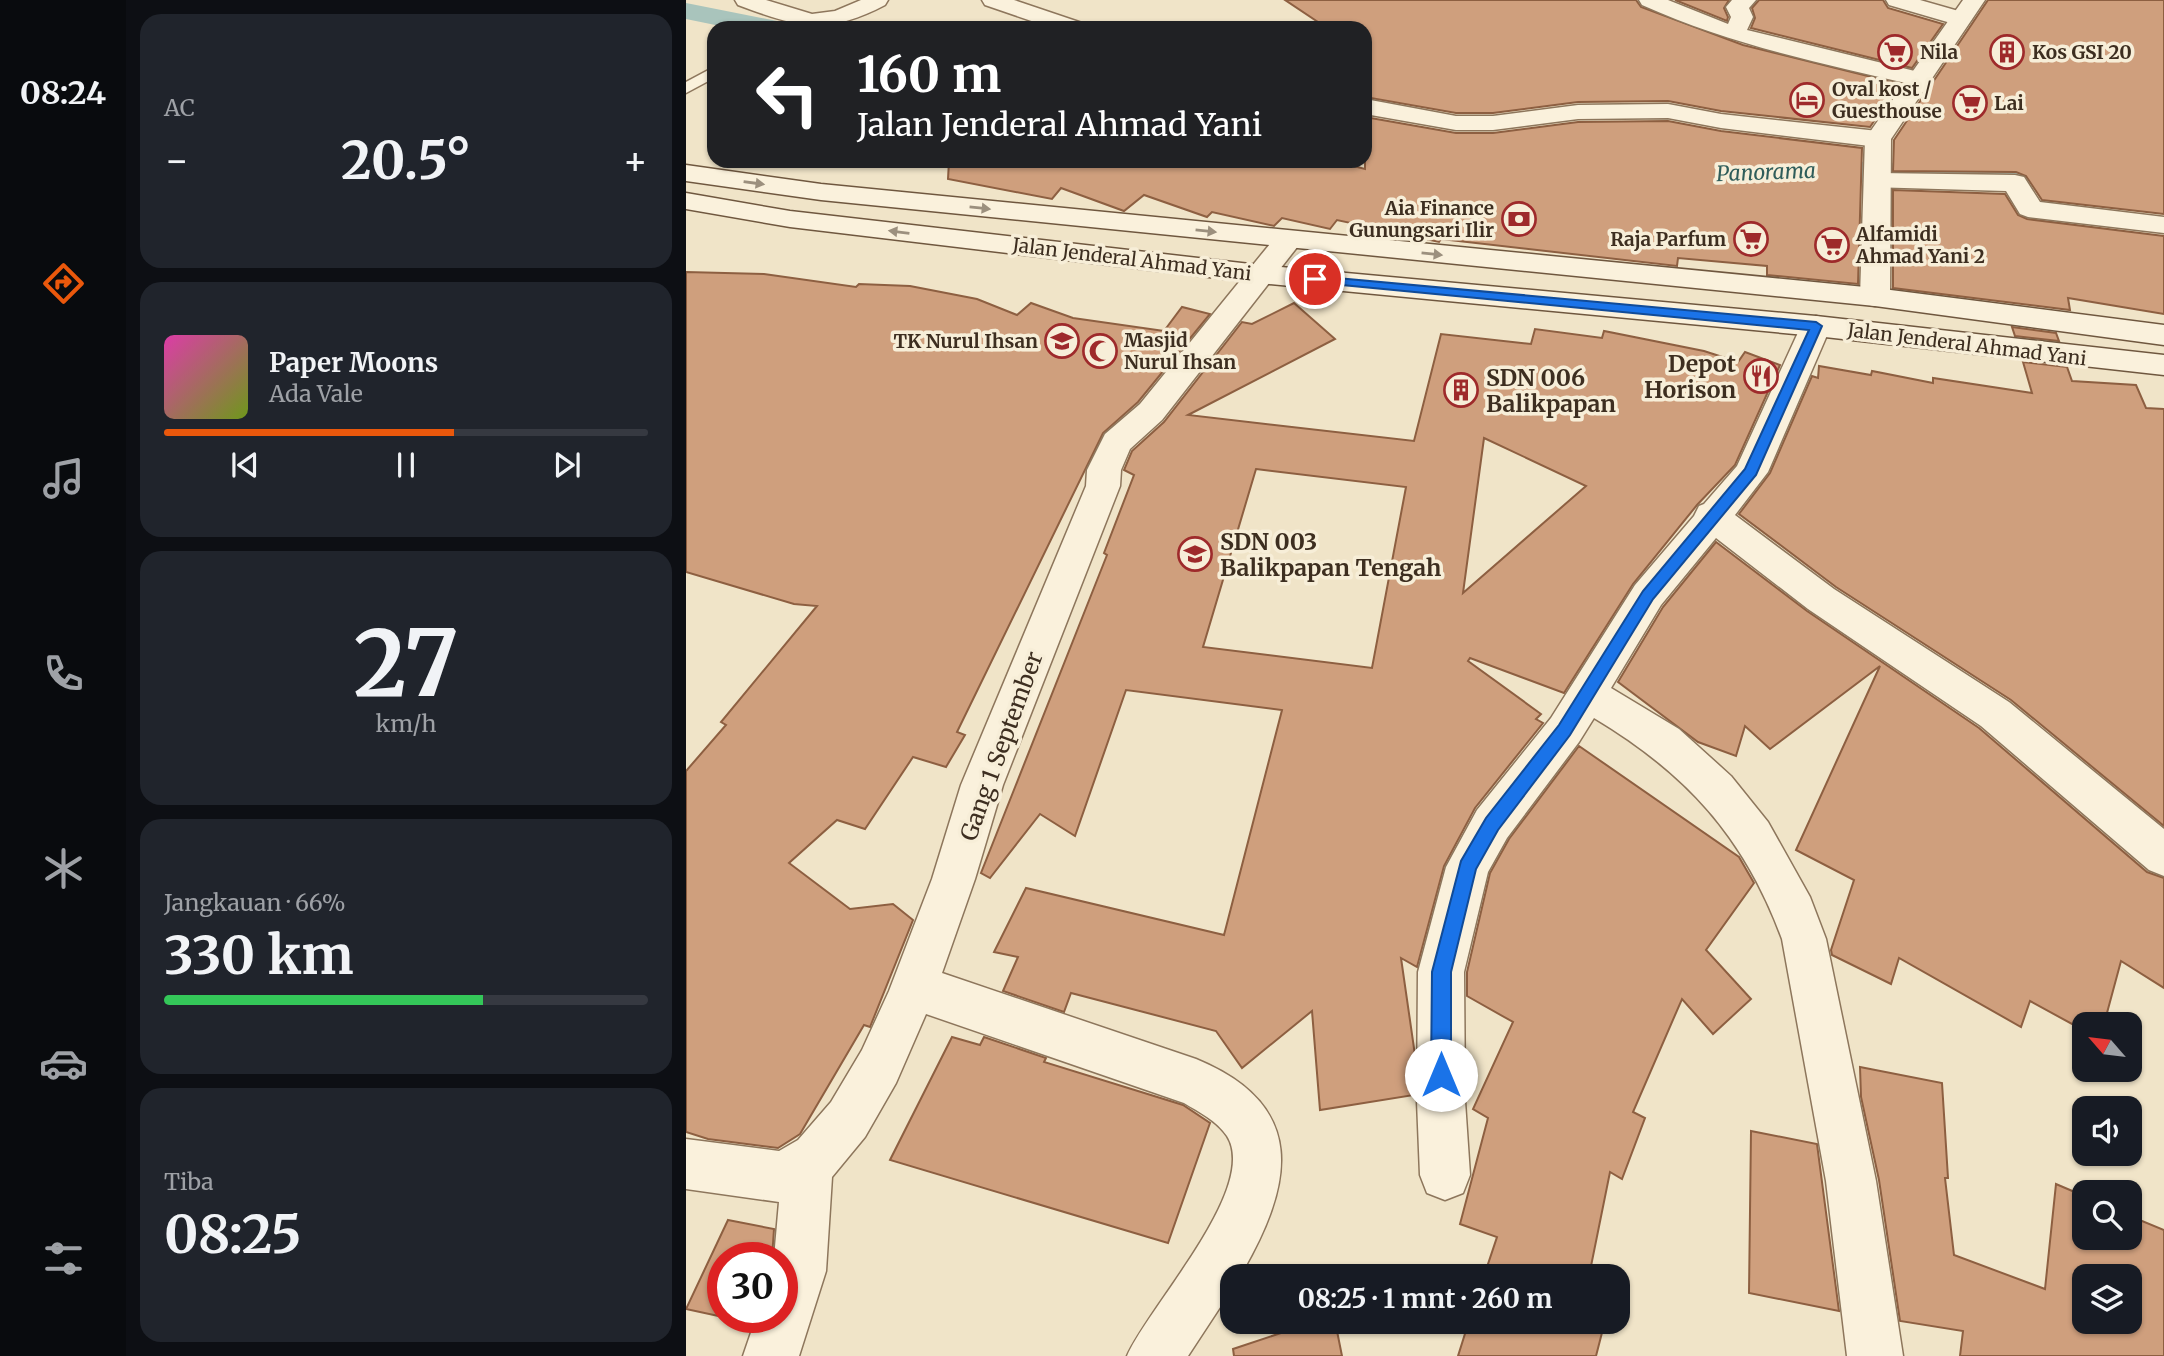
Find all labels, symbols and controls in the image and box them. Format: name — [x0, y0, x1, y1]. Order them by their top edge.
supermarket icon: Nila — [1876, 33, 1914, 71]
building icon: Kos GSI 20 — [1988, 33, 2026, 71]
place label: Nila — [1920, 40, 1958, 64]
place label: Kos GSI 20 — [2032, 40, 2132, 64]
text: 160 m — [857, 44, 1001, 105]
icon: left — [742, 49, 833, 140]
text: 08:24 — [20, 73, 106, 113]
place label: Oval kost / Guesthouse — [1832, 77, 1942, 123]
hotel icon: Oval kost / Guesthouse — [1788, 81, 1826, 119]
supermarket icon: Lai — [1951, 84, 1989, 122]
place label: Lai — [1994, 91, 2024, 115]
text: AC — [164, 93, 195, 122]
text: Jalan Jenderal Ahmad Yani — [857, 105, 1262, 145]
text: 20.5° — [341, 128, 471, 193]
text: − — [164, 137, 189, 184]
text: + — [623, 137, 648, 184]
water label: Panorama — [1716, 157, 1816, 187]
one-way arrow — [743, 177, 765, 188]
place label: Aia Finance Gunungsari Ilir — [1349, 196, 1494, 242]
bank icon: Aia Finance Gunungsari Ilir — [1500, 200, 1538, 238]
one-way arrow — [969, 203, 991, 214]
supermarket icon: Raja Parfum — [1732, 220, 1770, 258]
place label: Alfamidi Ahmad Yani 2 — [1855, 222, 1985, 268]
one-way arrow — [888, 226, 910, 237]
one-way arrow — [1195, 226, 1217, 237]
supermarket icon: Alfamidi Ahmad Yani 2 — [1813, 226, 1851, 264]
place label: Raja Parfum — [1610, 227, 1726, 251]
street label: Jalan Jenderal Ahmad Yani — [1010, 232, 1253, 286]
pin — [1285, 249, 1345, 309]
one-way arrow — [1421, 249, 1443, 260]
icon: directions — [39, 259, 88, 308]
icon: arrive — [1296, 260, 1334, 298]
street label: Jalan Jenderal Ahmad Yani — [1845, 317, 2088, 371]
school or university icon: TK Nurul Ihsan — [1043, 322, 1081, 360]
place label: Masjid Nurul Ihsan — [1124, 328, 1236, 374]
place label: TK Nurul Ihsan — [894, 329, 1038, 353]
mosque icon: Masjid Nurul Ihsan — [1081, 332, 1119, 370]
text: Paper Moons — [269, 346, 438, 379]
place label: Depot Horison — [1644, 349, 1736, 404]
restaurant icon: Depot Horison — [1742, 357, 1780, 395]
place label: SDN 006 Balikpapan — [1486, 363, 1616, 418]
building icon: SDN 006 Balikpapan — [1442, 371, 1480, 409]
text: Ada Vale — [269, 379, 363, 408]
icon: previous — [226, 446, 264, 484]
icon: pause — [387, 446, 425, 484]
icon: next — [548, 446, 586, 484]
icon: music — [39, 454, 88, 503]
place label: SDN 003 Balikpapan Tengah — [1220, 527, 1441, 582]
school or university icon: SDN 003 Balikpapan Tengah — [1176, 535, 1214, 573]
text: 27 — [353, 606, 459, 721]
street label: Gang 1 September — [953, 647, 1049, 845]
icon: phone — [39, 649, 88, 698]
text: km/h — [376, 709, 436, 738]
icon: climate — [39, 844, 88, 893]
text: Jangkauan · 66% — [164, 888, 345, 917]
text: 330 km — [164, 923, 354, 988]
north arrow — [2072, 1012, 2142, 1082]
map controls — [2072, 1012, 2142, 1334]
position arrow — [1404, 1038, 1478, 1112]
icon: car — [39, 1039, 88, 1088]
button: sound — [2072, 1096, 2142, 1166]
text: Tiba — [164, 1167, 214, 1196]
button: search — [2072, 1180, 2142, 1250]
text: 08:25 — [164, 1202, 302, 1267]
icon: filters — [39, 1234, 88, 1283]
speed limit sign: 30 — [707, 1242, 798, 1333]
button: layers — [2072, 1264, 2142, 1334]
text: 08:25 · 1 mnt · 260 m — [1298, 1282, 1552, 1315]

